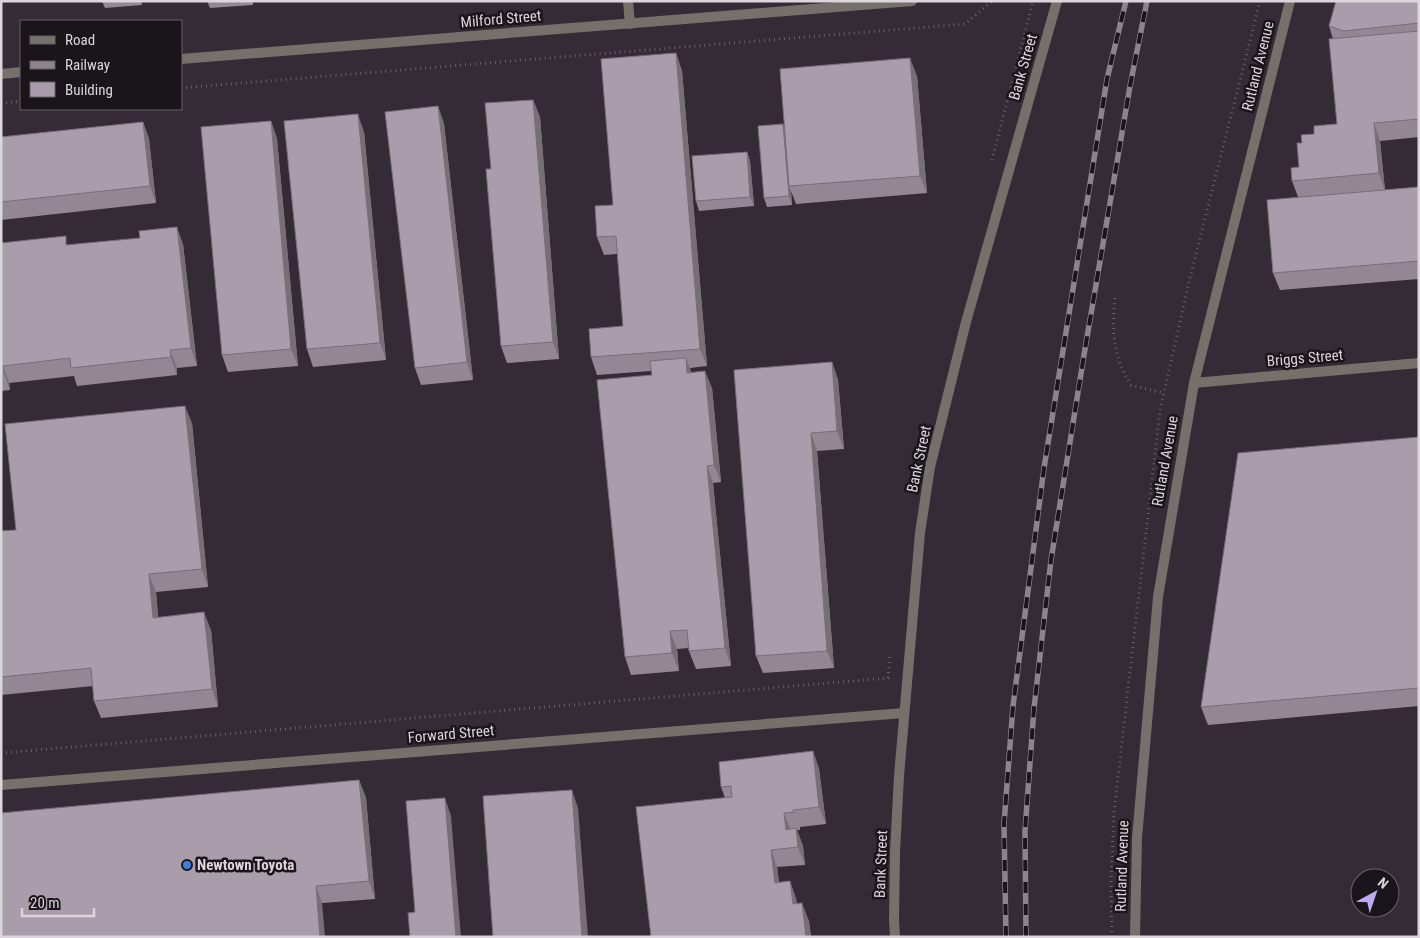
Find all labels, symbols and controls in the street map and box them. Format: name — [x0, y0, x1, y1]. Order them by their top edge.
street label: Milford Street — [460, 7, 542, 31]
street label: Rutland Avenue — [1238, 19, 1278, 113]
legend — [20, 20, 182, 110]
text: Road — [65, 31, 95, 49]
street label: Bank Street — [1005, 32, 1041, 102]
text: Railway — [65, 56, 110, 74]
text: Building — [65, 81, 113, 99]
street label: Briggs Street — [1266, 346, 1344, 370]
street label: Rutland Avenue — [1148, 414, 1182, 508]
street label: Bank Street — [903, 424, 935, 494]
street label: Forward Street — [407, 721, 495, 747]
street label: Rutland Avenue — [1111, 820, 1133, 912]
street label: Bank Street — [871, 830, 891, 898]
place label: Newtown Toyota — [197, 856, 294, 874]
marker: Newtown Toyota — [181, 859, 193, 871]
north arrow — [1350, 868, 1400, 918]
text: N — [1375, 874, 1392, 892]
scale bar — [22, 886, 95, 918]
text: 20 m — [30, 894, 60, 912]

